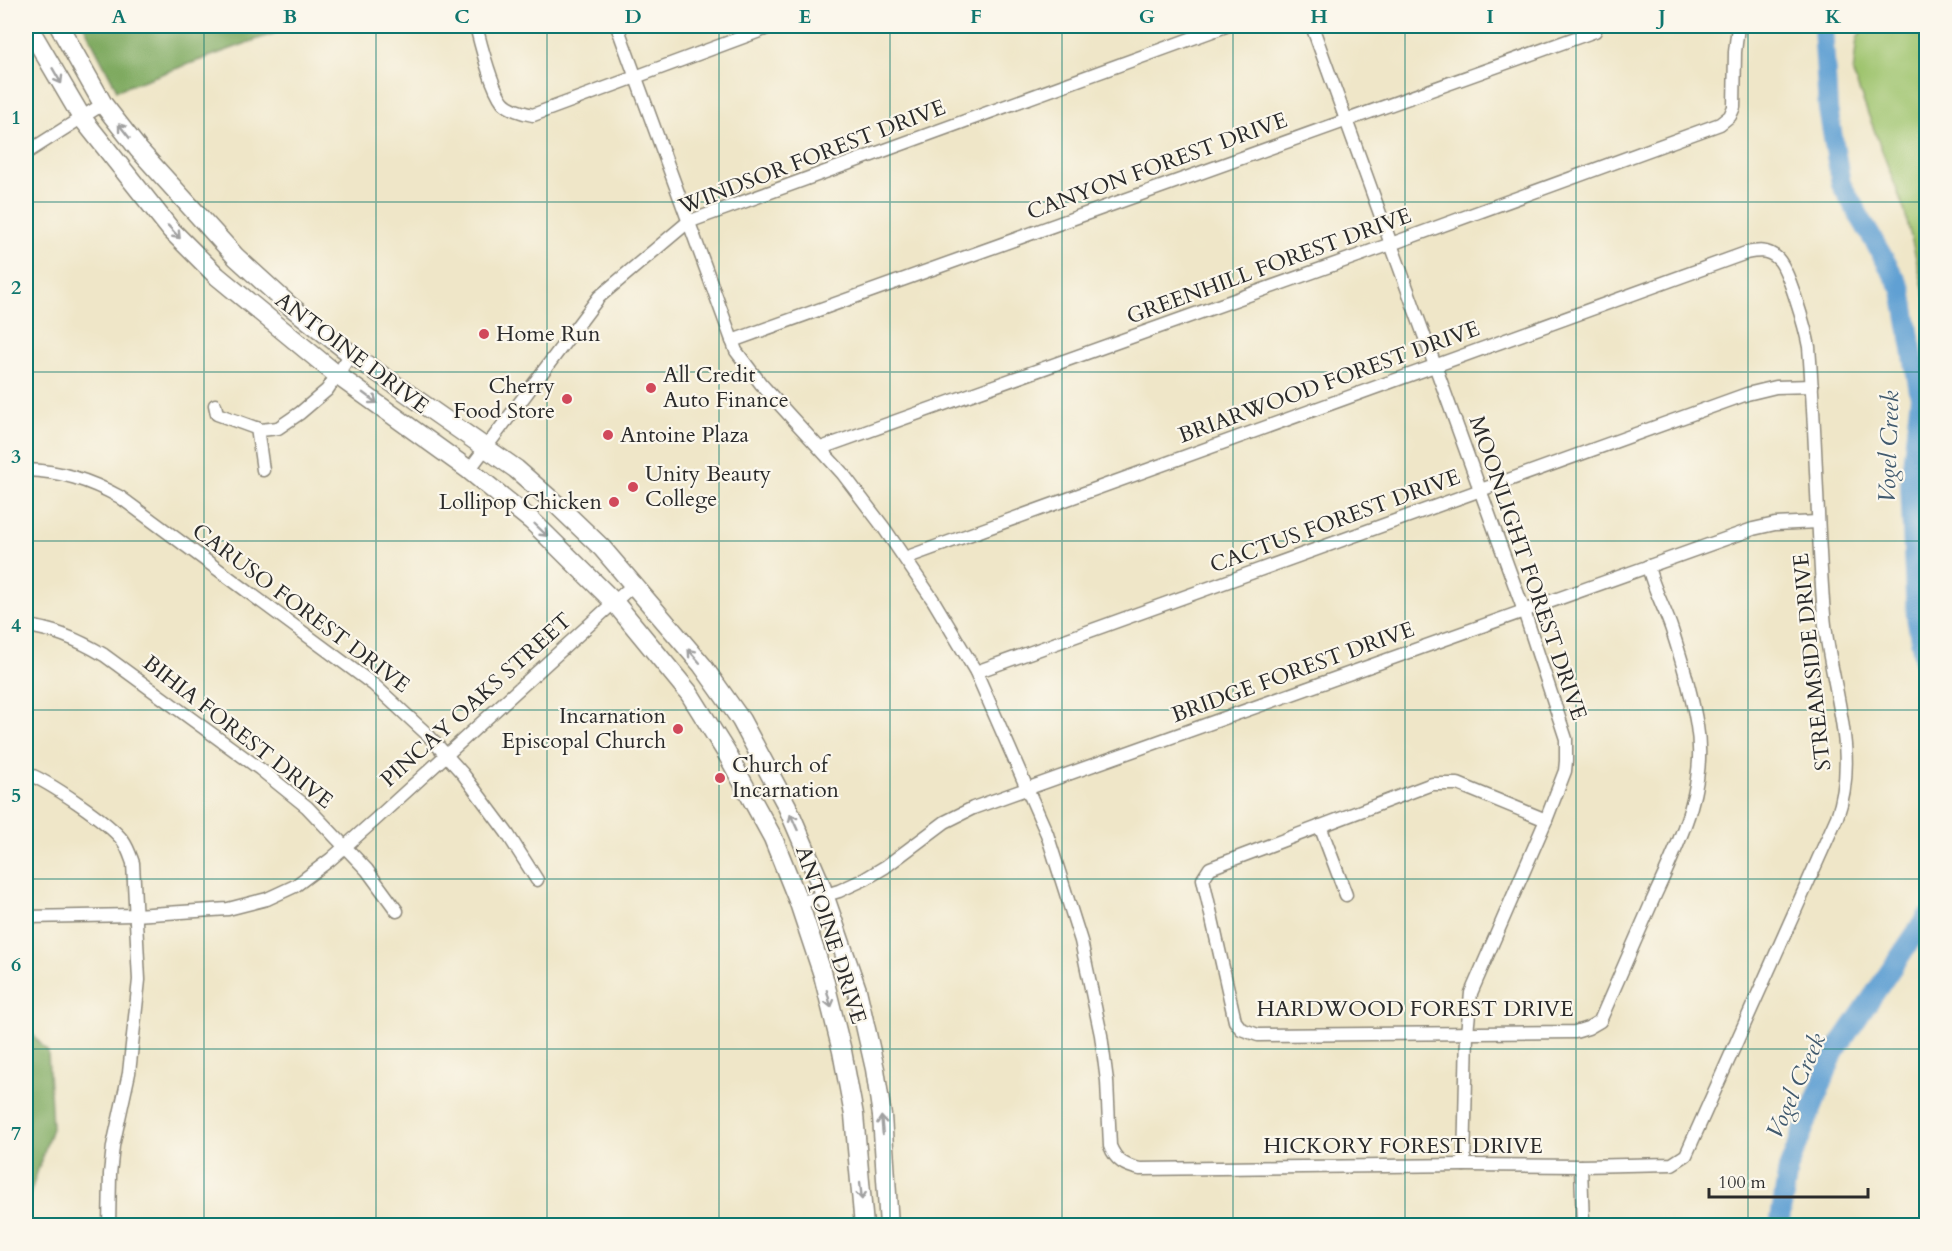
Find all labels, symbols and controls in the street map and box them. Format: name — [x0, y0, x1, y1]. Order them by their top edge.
text: A — [111, 3, 127, 30]
text: B — [283, 3, 297, 30]
text: C — [454, 3, 470, 30]
text: D — [624, 3, 642, 30]
text: E — [799, 3, 811, 30]
text: F — [970, 3, 982, 30]
text: G — [1139, 3, 1155, 30]
text: H — [1310, 3, 1328, 30]
text: I — [1486, 3, 1494, 30]
text: J — [1655, 3, 1666, 30]
text: K — [1825, 3, 1842, 30]
one-way arrow — [51, 67, 63, 84]
street label: WINDSOR FOREST DRIVE — [673, 92, 950, 222]
text: 1 — [11, 104, 21, 131]
street label: CANYON FOREST DRIVE — [1023, 105, 1291, 227]
one-way arrow — [118, 123, 131, 139]
street label: GREENHILL FOREST DRIVE — [1123, 200, 1415, 332]
one-way arrow — [166, 224, 180, 239]
text: 2 — [11, 274, 21, 301]
street label: ANTOINE DRIVE — [269, 285, 435, 421]
street label: BRIARWOOD FOREST DRIVE — [1174, 313, 1484, 451]
place label: Home Run — [496, 319, 601, 349]
marker: Home Run — [477, 327, 491, 341]
place label: All Credit Auto Finance — [663, 360, 789, 415]
place label: Cherry Food Store — [453, 371, 555, 426]
marker: All Credit Auto Finance — [644, 381, 658, 395]
water label: Vogel Creek — [1871, 390, 1907, 504]
one-way arrow — [362, 392, 378, 405]
marker: Cherry Food Store — [560, 392, 574, 406]
street label: MOONLIGHT FOREST DRIVE — [1462, 412, 1594, 724]
place label: Antoine Plaza — [620, 420, 750, 450]
marker: Antoine Plaza — [601, 428, 615, 442]
text: 3 — [11, 443, 21, 470]
place label: Unity Beauty College — [645, 459, 772, 514]
street label: CACTUS FOREST DRIVE — [1206, 462, 1464, 580]
marker: Unity Beauty College — [626, 480, 640, 494]
place label: Lollipop Chicken — [439, 487, 602, 517]
marker: Lollipop Chicken — [607, 495, 621, 509]
street label: CARUSO FOREST DRIVE — [186, 516, 416, 700]
one-way arrow — [534, 523, 549, 537]
street label: STREAMSIDE DRIVE — [1786, 552, 1838, 772]
street label: PINCAY OAKS STREET — [374, 606, 578, 794]
text: 4 — [11, 612, 21, 639]
street label: BRIDGE FOREST DRIVE — [1167, 614, 1419, 730]
street label: BIHIA FOREST DRIVE — [137, 648, 339, 816]
one-way arrow — [687, 649, 701, 664]
place label: Incarnation Episcopal Church — [501, 701, 666, 756]
marker: Incarnation Episcopal Church — [671, 722, 685, 736]
place label: Church of Incarnation — [732, 750, 840, 805]
marker: Church of Incarnation — [713, 771, 727, 785]
text: 5 — [11, 782, 21, 809]
one-way arrow — [788, 814, 799, 832]
street label: ANTOINE DRIVE — [788, 842, 874, 1028]
text: 6 — [11, 951, 21, 978]
one-way arrow — [824, 989, 836, 1008]
street label: HARDWOOD FOREST DRIVE — [1256, 994, 1574, 1024]
water label: Vogel Creek — [1758, 1028, 1834, 1144]
one-way arrow — [876, 1116, 887, 1136]
text: 7 — [11, 1120, 21, 1147]
street label: HICKORY FOREST DRIVE — [1263, 1131, 1543, 1161]
scale bar — [1709, 1161, 1868, 1199]
text: 100 m — [1718, 1170, 1766, 1195]
one-way arrow — [856, 1180, 867, 1200]

